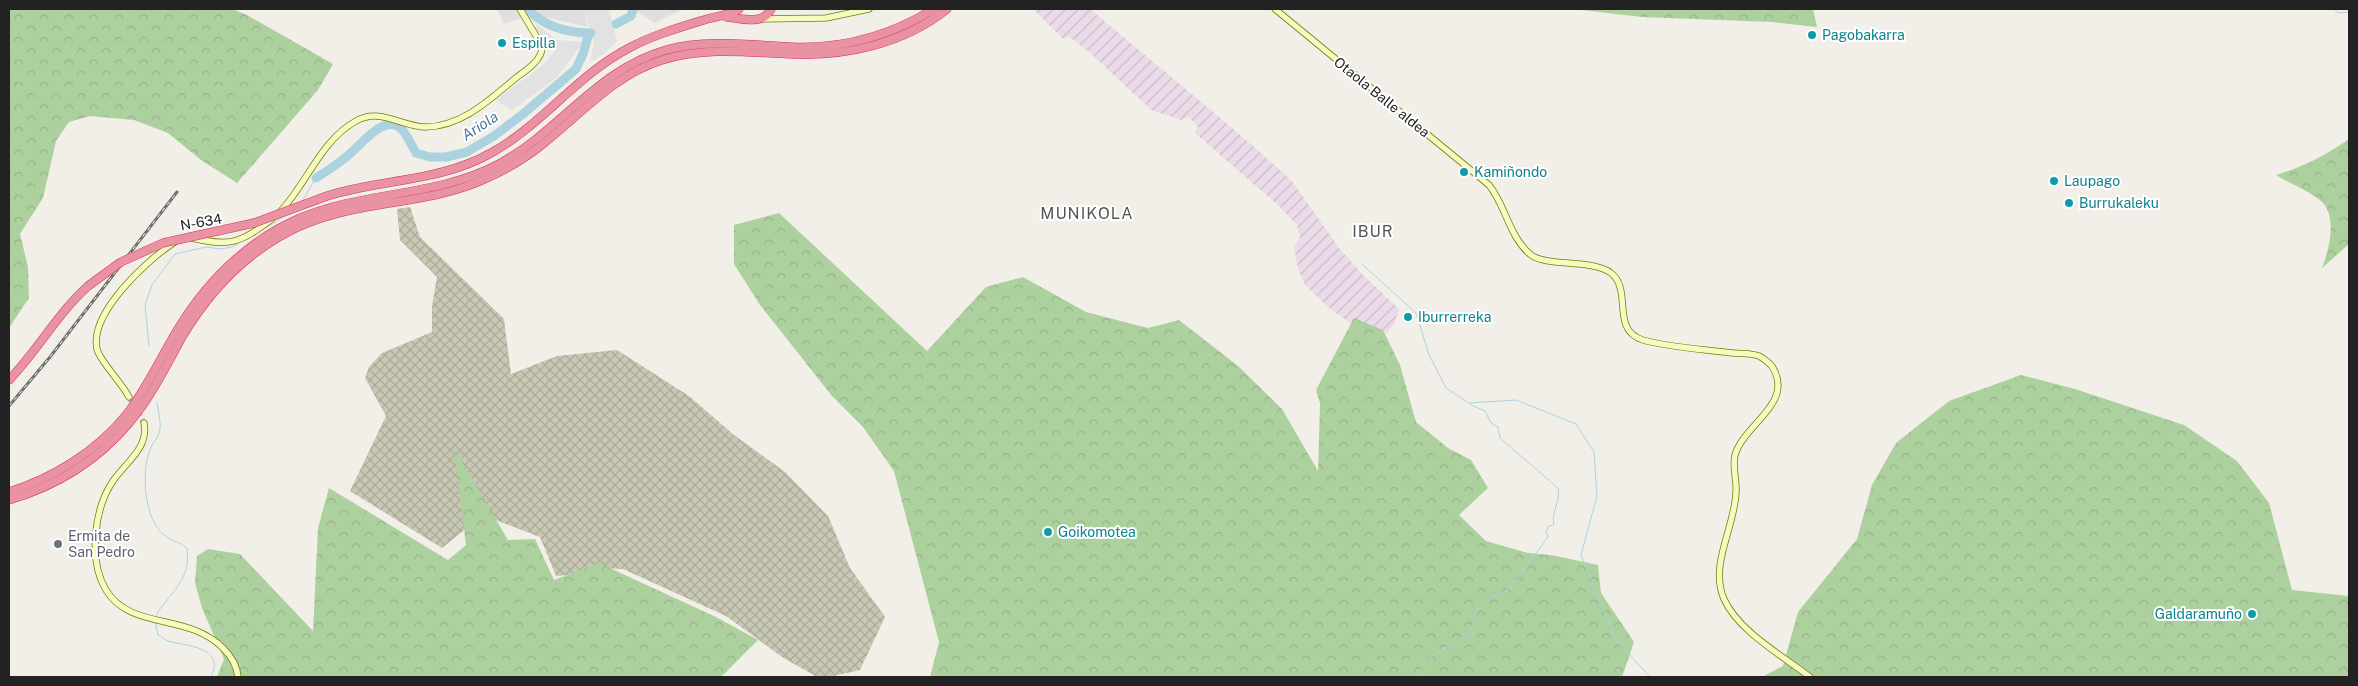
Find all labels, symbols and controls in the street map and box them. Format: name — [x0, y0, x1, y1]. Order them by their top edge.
place label: Pagobakarra — [1822, 27, 1905, 43]
marker: Pagobakarra — [1806, 29, 1818, 41]
place label: Espilla — [512, 35, 555, 51]
marker: Espilla — [496, 37, 508, 49]
street label: Otaola Balle aldea — [1331, 54, 1433, 140]
water label: Ariola — [458, 108, 501, 144]
place label: Kamiñondo — [1474, 164, 1547, 180]
marker: Kamiñondo — [1458, 166, 1470, 178]
place label: Laupago — [2064, 173, 2120, 189]
marker: Laupago — [2048, 175, 2060, 187]
place label: Burrukaleku — [2079, 195, 2159, 211]
marker: Burrukaleku — [2063, 197, 2075, 209]
district label: MUNIKOLA — [1040, 204, 1134, 223]
street label: N-634 — [179, 210, 223, 234]
district label: IBUR — [1352, 222, 1394, 241]
place label: Iburrerreka — [1418, 309, 1491, 325]
marker: Iburrerreka — [1402, 311, 1414, 323]
place label: Goikomotea — [1058, 524, 1136, 540]
marker: Goikomotea — [1042, 526, 1054, 538]
place label: Ermita de San Pedro — [68, 528, 135, 560]
marker: Ermita de San Pedro — [52, 538, 64, 550]
place label: Galdaramuño — [2155, 606, 2242, 622]
marker: Galdaramuño — [2246, 608, 2258, 620]

